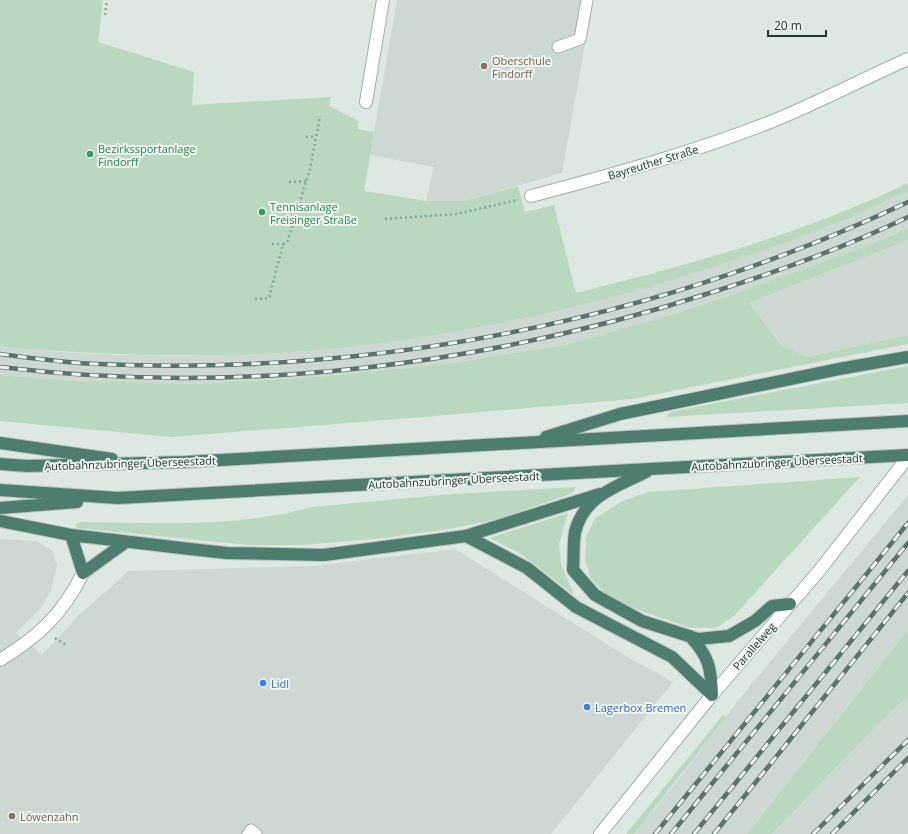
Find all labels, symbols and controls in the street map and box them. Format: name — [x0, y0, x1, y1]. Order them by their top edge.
scale bar — [768, 12, 826, 38]
text: 20 m — [774, 17, 802, 34]
place label: Oberschule Findorff — [492, 53, 551, 81]
marker: Oberschule Findorff — [479, 61, 489, 71]
place label: Bezirkssportanlage Findorff — [98, 141, 196, 169]
street label: Bayreuther Straße — [606, 141, 700, 183]
marker: Bezirkssportanlage Findorff — [85, 149, 95, 159]
place label: Tennisanlage Freisinger Straße — [270, 199, 357, 227]
marker: Tennisanlage Freisinger Straße — [257, 207, 267, 217]
street label: Autobahnzubringer Überseestadt — [691, 450, 863, 474]
street label: Autobahnzubringer Überseestadt — [44, 453, 216, 473]
street label: Autobahnzubringer Überseestadt — [368, 468, 540, 492]
street label: Parallelweg — [729, 619, 779, 673]
place label: Lidl — [271, 676, 289, 691]
marker: Lidl — [258, 678, 268, 688]
place label: Lagerbox Bremen — [595, 700, 686, 715]
marker: Lagerbox Bremen — [582, 702, 592, 712]
place label: Löwenzahn — [20, 809, 79, 824]
marker: Löwenzahn — [7, 811, 17, 821]

